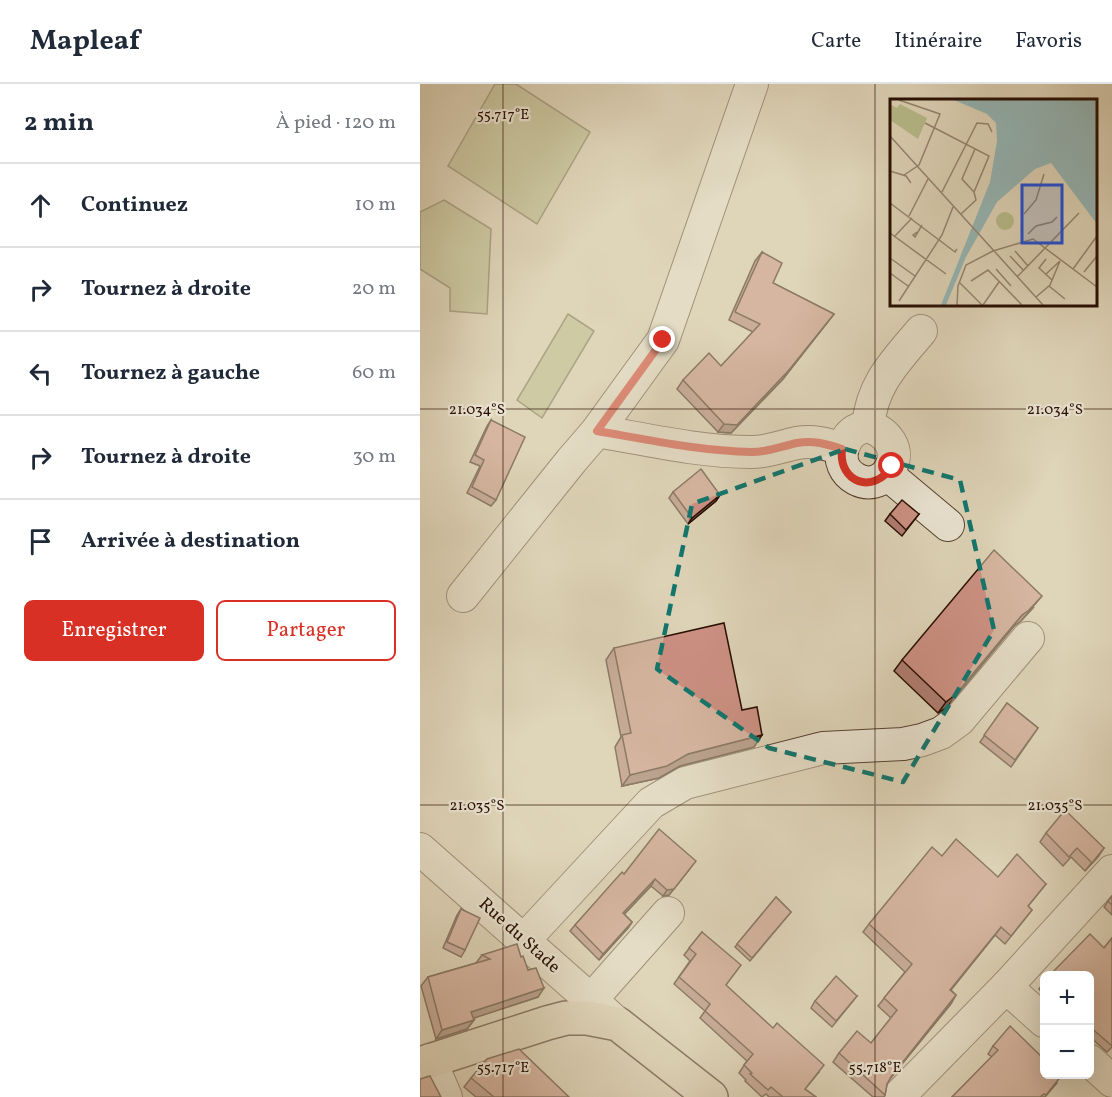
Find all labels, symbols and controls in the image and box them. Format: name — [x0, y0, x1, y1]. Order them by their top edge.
text: Mapleaf — [30, 22, 140, 61]
text: Carte — [811, 27, 861, 56]
text: Itinéraire — [894, 27, 982, 56]
text: Favoris — [1015, 27, 1082, 56]
inset map — [890, 99, 1097, 306]
text: 2 min — [24, 105, 94, 141]
text: 55.717°E — [477, 105, 529, 126]
text: À pied · 120 m — [276, 109, 396, 137]
icon: ahead — [24, 189, 57, 222]
text: Continuez — [81, 190, 188, 221]
text: 10 m — [355, 191, 396, 219]
icon: right — [24, 273, 57, 306]
text: Tournez à droite — [81, 274, 251, 305]
text: 20 m — [352, 275, 396, 303]
route end — [649, 326, 675, 352]
icon: left — [24, 357, 57, 390]
text: Tournez à gauche — [81, 358, 260, 389]
text: 60 m — [352, 359, 396, 387]
text: 21.034°S — [449, 400, 505, 421]
text: 21.034°S — [1027, 400, 1083, 421]
icon: right — [24, 441, 57, 474]
text: Tournez à droite — [81, 442, 251, 473]
text: 30 m — [352, 443, 396, 471]
route start — [878, 452, 904, 478]
icon: arrive — [24, 525, 57, 558]
text: Arrivée à destination — [81, 526, 300, 557]
button: Enregistrer — [24, 600, 204, 661]
button: Partager — [216, 600, 396, 661]
text: 21.035°S — [450, 796, 505, 817]
text: 21.035°S — [1028, 796, 1083, 817]
street label: Rue du Stade — [473, 892, 565, 980]
map controls — [1040, 971, 1094, 1079]
button: + — [1040, 971, 1094, 1025]
button: − — [1040, 1025, 1094, 1079]
text: 55.717°E — [477, 1058, 529, 1079]
text: 55.718°E — [848, 1058, 902, 1079]

